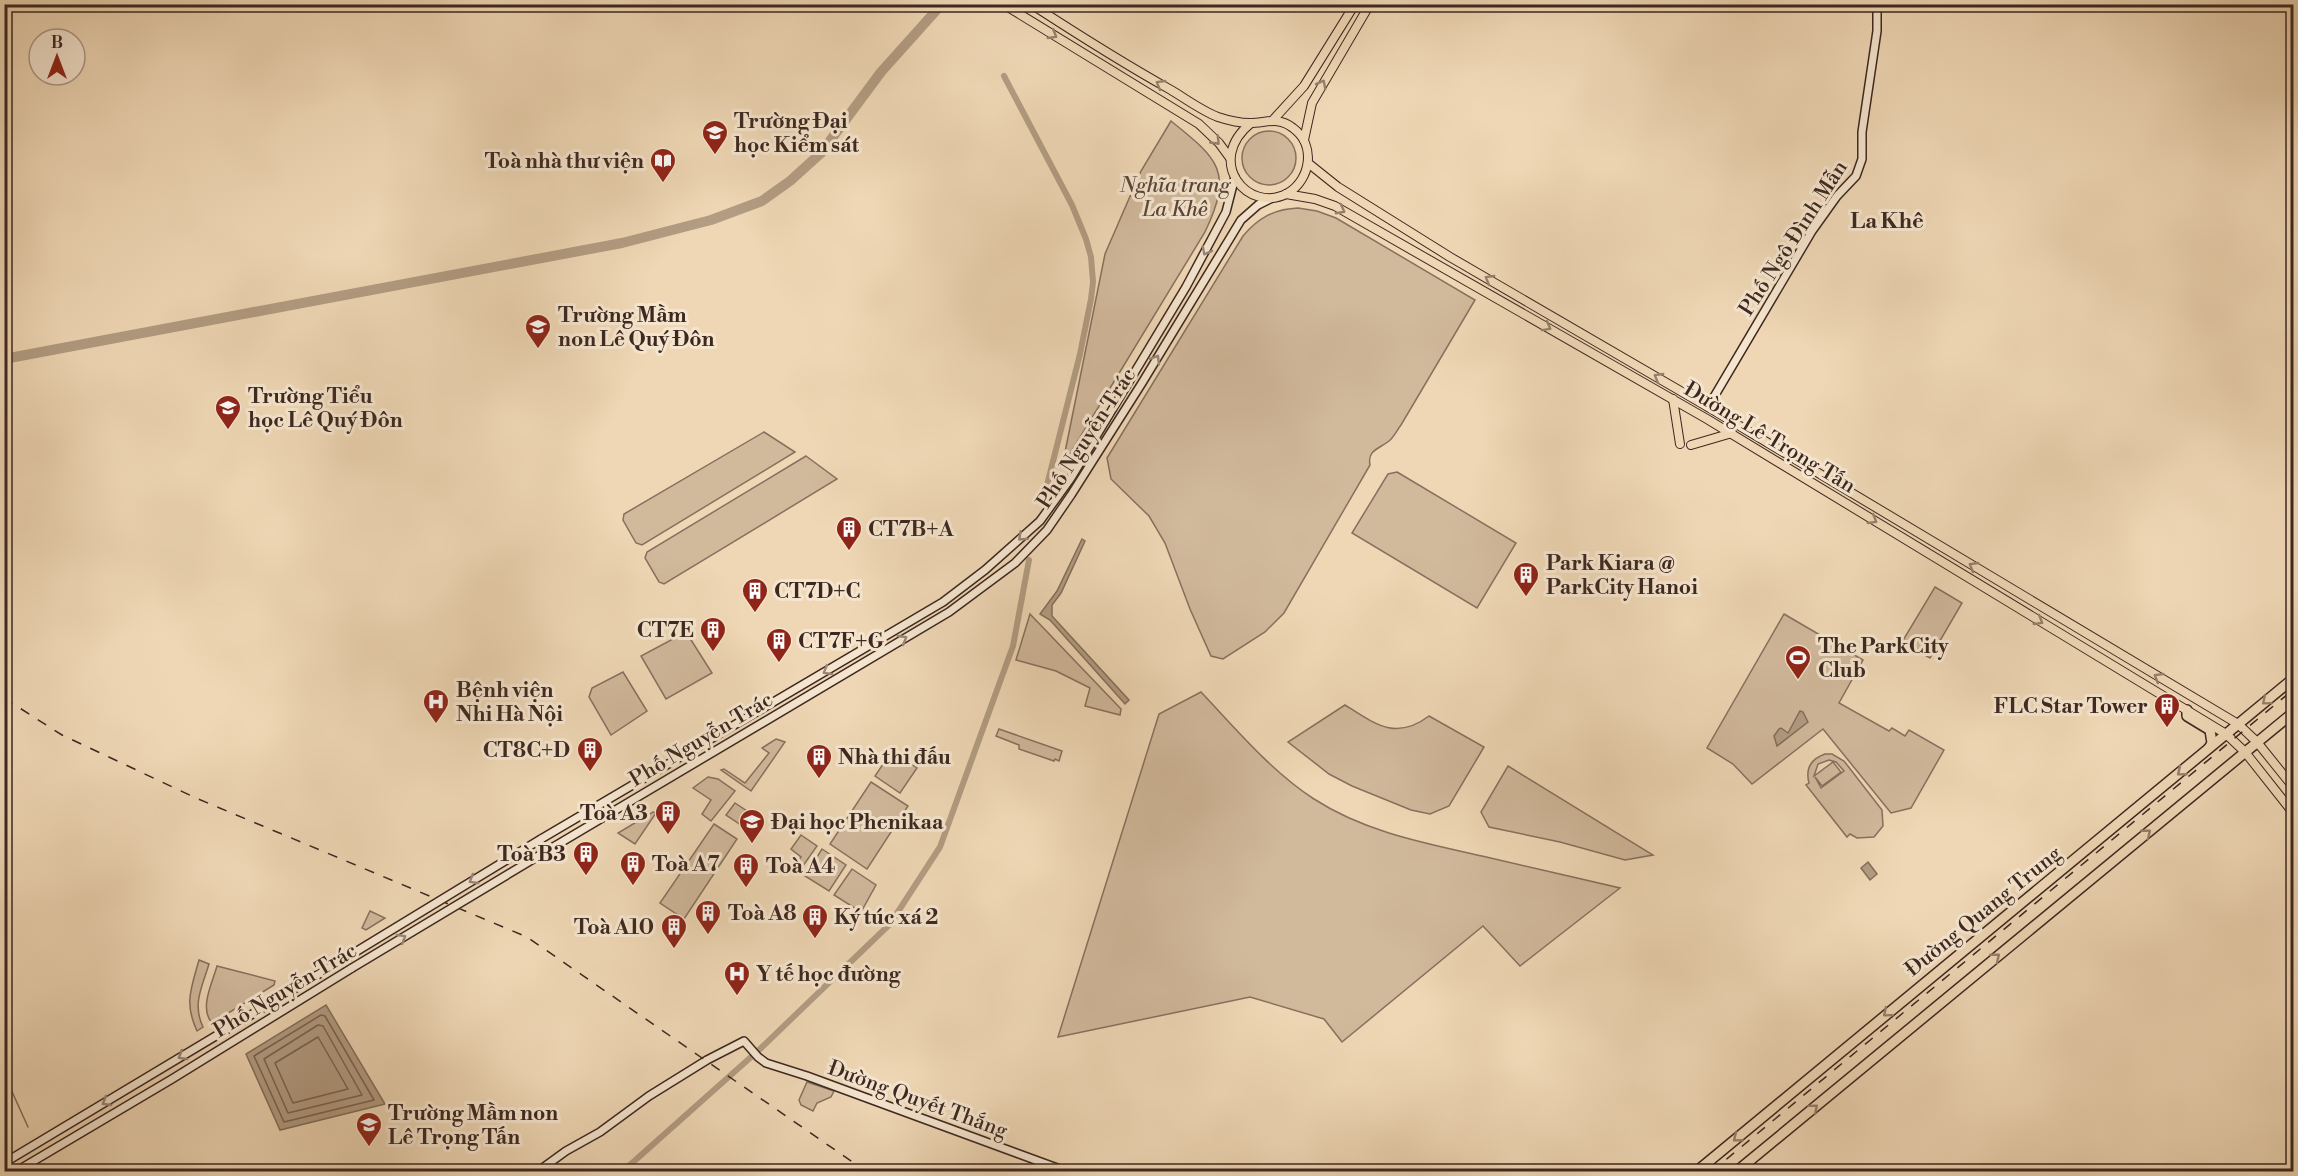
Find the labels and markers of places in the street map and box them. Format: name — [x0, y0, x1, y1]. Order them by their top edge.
place label: Trường Đại học Kiểm sát — [734, 109, 859, 159]
school or university icon: Trường Đại học Kiểm sát — [700, 118, 730, 156]
library icon: Toà nhà thư viện — [648, 146, 678, 184]
place label: Toà nhà thư viện — [485, 149, 644, 175]
place label: Trường Mầm non Lê Quý Đôn — [558, 303, 715, 353]
school or university icon: Trường Mầm non Lê Quý Đôn — [523, 312, 553, 350]
place label: Trường Tiểu học Lê Quý Đôn — [248, 384, 403, 434]
school or university icon: Trường Tiểu học Lê Quý Đôn — [213, 393, 243, 431]
building icon: CT7B+A — [834, 514, 864, 552]
place label: CT7B+A — [868, 517, 954, 543]
place label: Park Kiara @ ParkCity Hanoi — [1546, 551, 1698, 601]
building icon: Park Kiara @ ParkCity Hanoi — [1511, 560, 1541, 598]
building icon: CT7D+C — [740, 576, 770, 614]
place label: CT7D+C — [774, 579, 860, 605]
building icon: CT7E — [698, 615, 728, 653]
place label: CT7E — [637, 618, 694, 644]
building icon: CT7F+G — [764, 626, 794, 664]
place label: CT7F+G — [798, 629, 884, 655]
place label: The ParkCity Club — [1818, 634, 1949, 684]
sports icon: The ParkCity Club — [1783, 643, 1813, 681]
place label: Bệnh viện Nhi Hà Nội — [456, 678, 563, 728]
hospital icon: Bệnh viện Nhi Hà Nội — [421, 687, 451, 725]
building icon: FLC Star Tower — [2152, 691, 2182, 729]
place label: FLC Star Tower — [1994, 694, 2148, 720]
building icon: CT8C+D — [575, 735, 605, 773]
place label: CT8C+D — [483, 738, 570, 764]
building icon: Nhà thi đấu — [804, 742, 834, 780]
place label: Nhà thi đấu — [838, 745, 951, 771]
building icon: Toà A3 — [653, 798, 683, 836]
place label: Toà A3 — [580, 801, 648, 827]
school or university icon: Đại học Phenikaa — [737, 807, 767, 845]
place label: Đại học Phenikaa — [770, 810, 944, 836]
building icon: Toà B3 — [571, 839, 601, 877]
place label: Toà B3 — [497, 842, 566, 868]
building icon: Toà A7 — [618, 849, 648, 887]
building icon: Toà A4 — [731, 851, 761, 889]
place label: Toà A7 — [652, 852, 720, 878]
place label: Toà A4 — [766, 854, 835, 880]
building icon: Toà A8 — [693, 898, 723, 936]
place label: Toà A8 — [728, 901, 797, 927]
building icon: Ký túc xá 2 — [800, 902, 830, 940]
place label: Ký túc xá 2 — [834, 905, 938, 931]
building icon: Toà A10 — [659, 912, 689, 950]
place label: Toà A10 — [574, 915, 654, 941]
hospital icon: Y tế học đường — [722, 959, 752, 997]
place label: Y tế học đường — [756, 962, 902, 988]
place label: Trường Mầm non Lê Trọng Tấn — [388, 1101, 558, 1151]
school or university icon: Trường Mầm non Lê Trọng Tấn — [354, 1110, 384, 1148]

